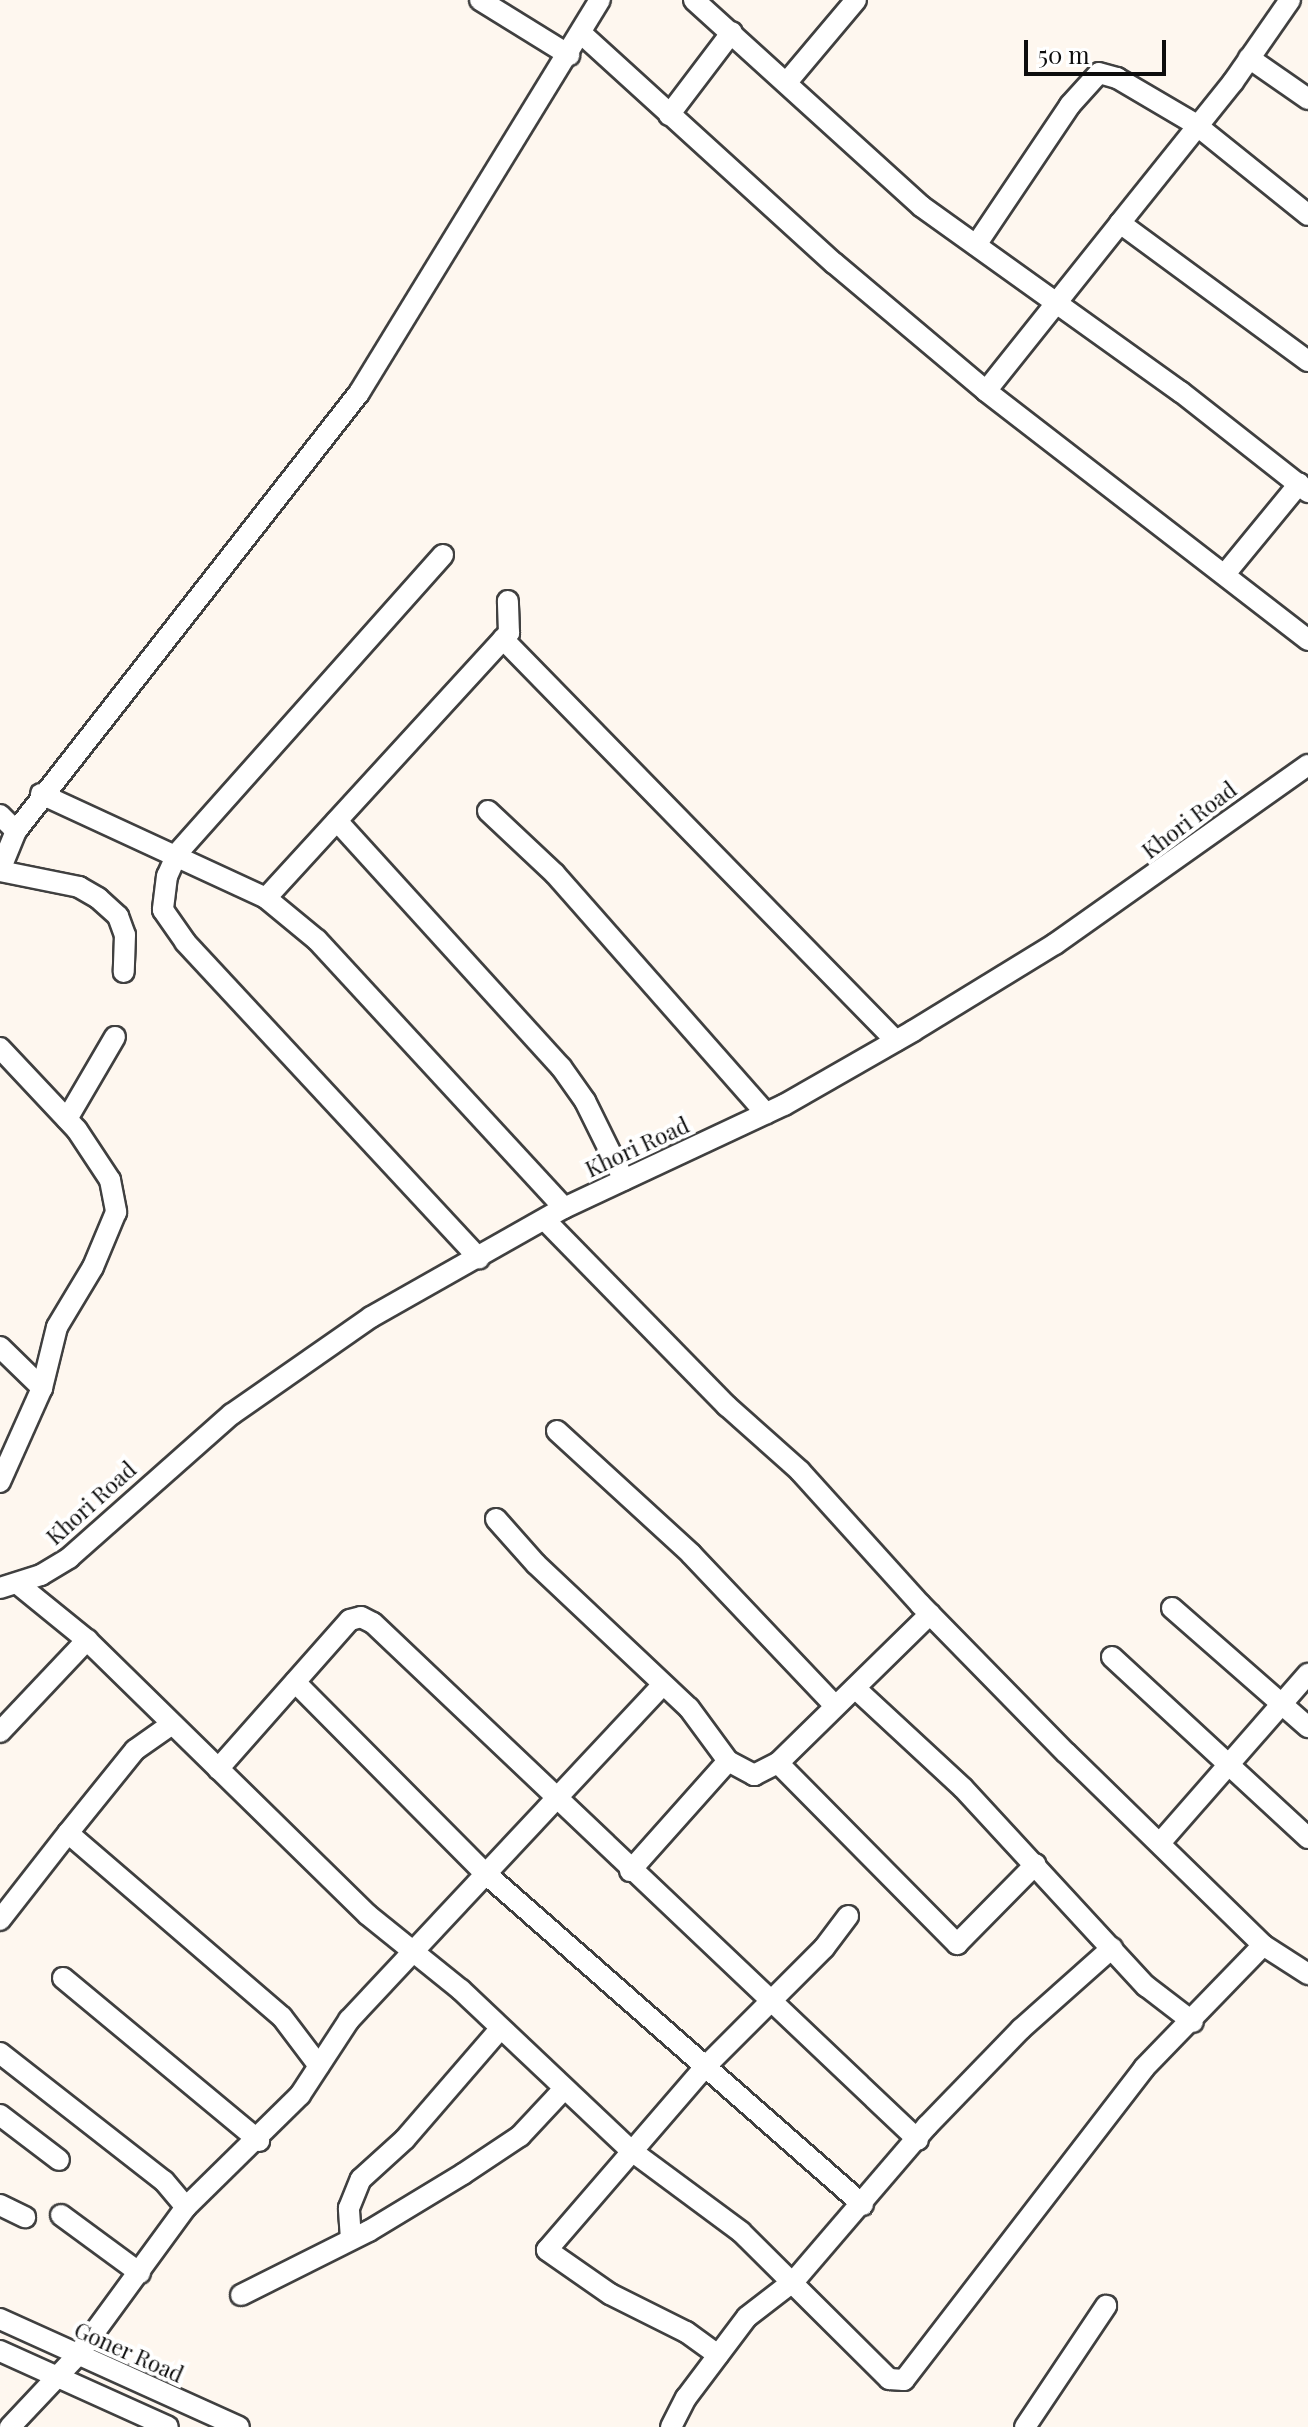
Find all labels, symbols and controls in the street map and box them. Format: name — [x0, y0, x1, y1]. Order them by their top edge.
scale bar — [1028, 24, 1170, 74]
text: 50 m — [1038, 38, 1090, 70]
street label: Khori Road — [1137, 776, 1241, 864]
street label: Khori Road — [581, 1112, 693, 1182]
street label: Khori Road — [41, 1456, 141, 1550]
street label: Goner Road — [70, 2316, 188, 2388]

